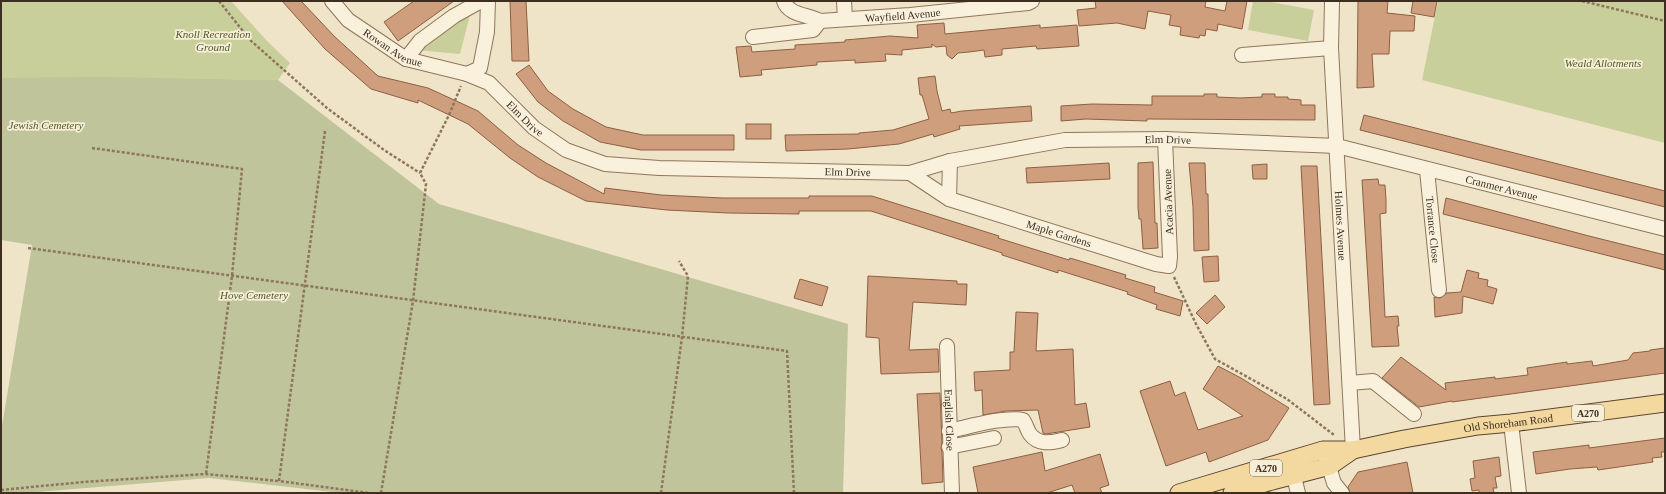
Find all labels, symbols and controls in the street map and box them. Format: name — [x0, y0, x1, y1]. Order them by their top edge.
street label: Wayfield Avenue — [865, 6, 941, 24]
street label: Rowan Avenue — [361, 26, 424, 69]
park label: Knoll Recreation Ground — [174, 28, 251, 53]
park label: Weald Allotments — [1565, 57, 1641, 69]
street label: Elm Drive — [504, 98, 546, 139]
park label: Jewish Cemetery — [9, 119, 84, 131]
street label: Elm Drive — [1145, 133, 1191, 146]
street label: Elm Drive — [824, 165, 871, 178]
street label: Acacia Avenue — [1161, 169, 1175, 235]
street label: Cranmer Avenue — [1464, 173, 1539, 203]
street label: Holmes Avenue — [1333, 191, 1349, 261]
street label: Torrance Close — [1424, 196, 1442, 264]
street label: Maple Gardens — [1025, 218, 1093, 249]
park label: Hove Cemetery — [219, 289, 288, 301]
street label: English Close — [942, 389, 957, 451]
road number: A270 — [1572, 405, 1604, 421]
street label: Old Shoreham Road — [1463, 412, 1554, 434]
road number: A270 — [1250, 460, 1282, 476]

